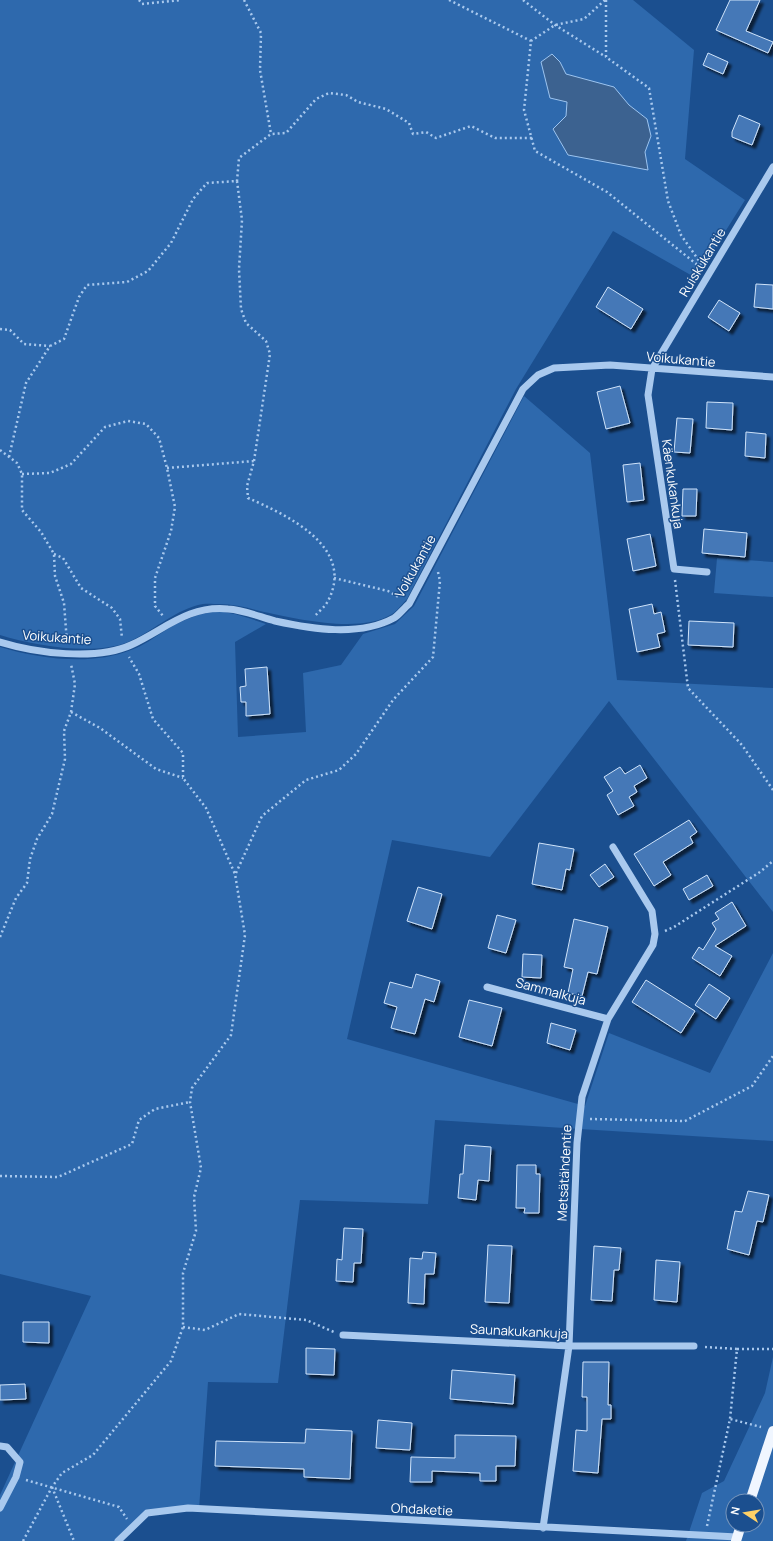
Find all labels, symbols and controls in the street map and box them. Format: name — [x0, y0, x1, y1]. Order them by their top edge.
street label: Ruiskukantie — [674, 224, 730, 300]
street label: Voikukantie — [646, 347, 717, 371]
street label: Käenkukankuja — [658, 438, 688, 530]
street label: Voikukantie — [390, 531, 440, 601]
street label: Voikukantie — [22, 626, 93, 648]
street label: Sammalkuja — [514, 973, 588, 1009]
street label: Metsätähdentie — [552, 1124, 576, 1222]
street label: Saunakukankuja — [470, 1319, 568, 1343]
north arrow — [725, 1493, 765, 1533]
street label: Ohdaketie — [391, 1498, 454, 1520]
text: N — [727, 1505, 743, 1516]

